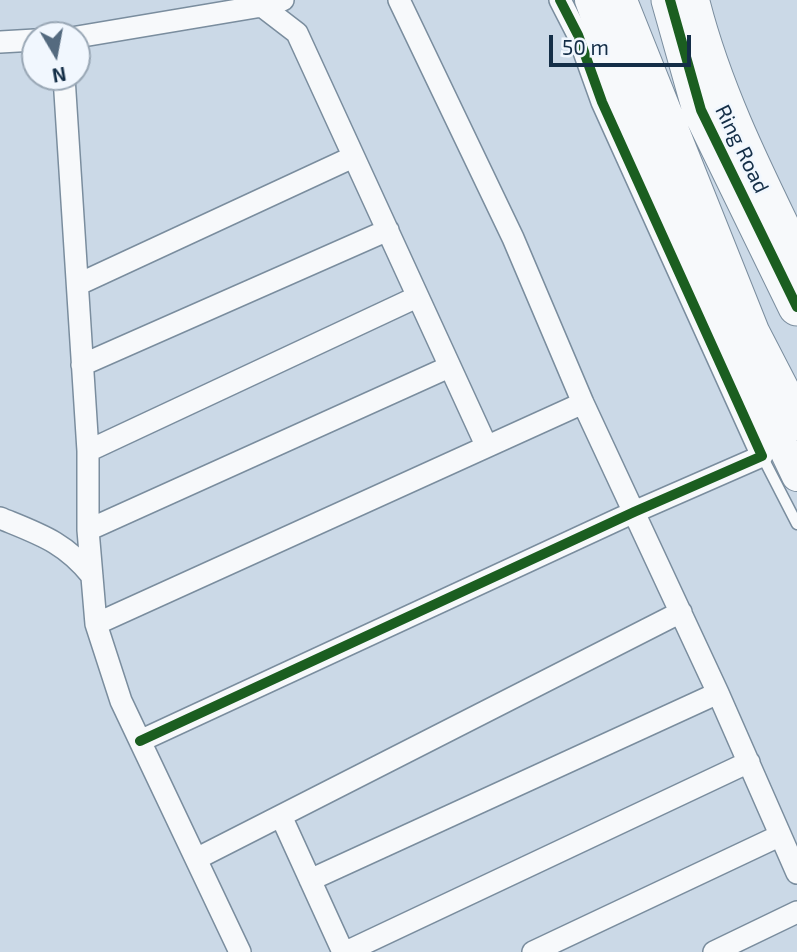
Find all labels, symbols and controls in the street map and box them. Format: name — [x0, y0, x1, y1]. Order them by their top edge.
north arrow — [21, 21, 91, 91]
scale bar — [552, 21, 694, 65]
text: 50 m — [562, 34, 609, 59]
text: N — [51, 63, 68, 88]
street label: Ring Road — [710, 101, 774, 197]

